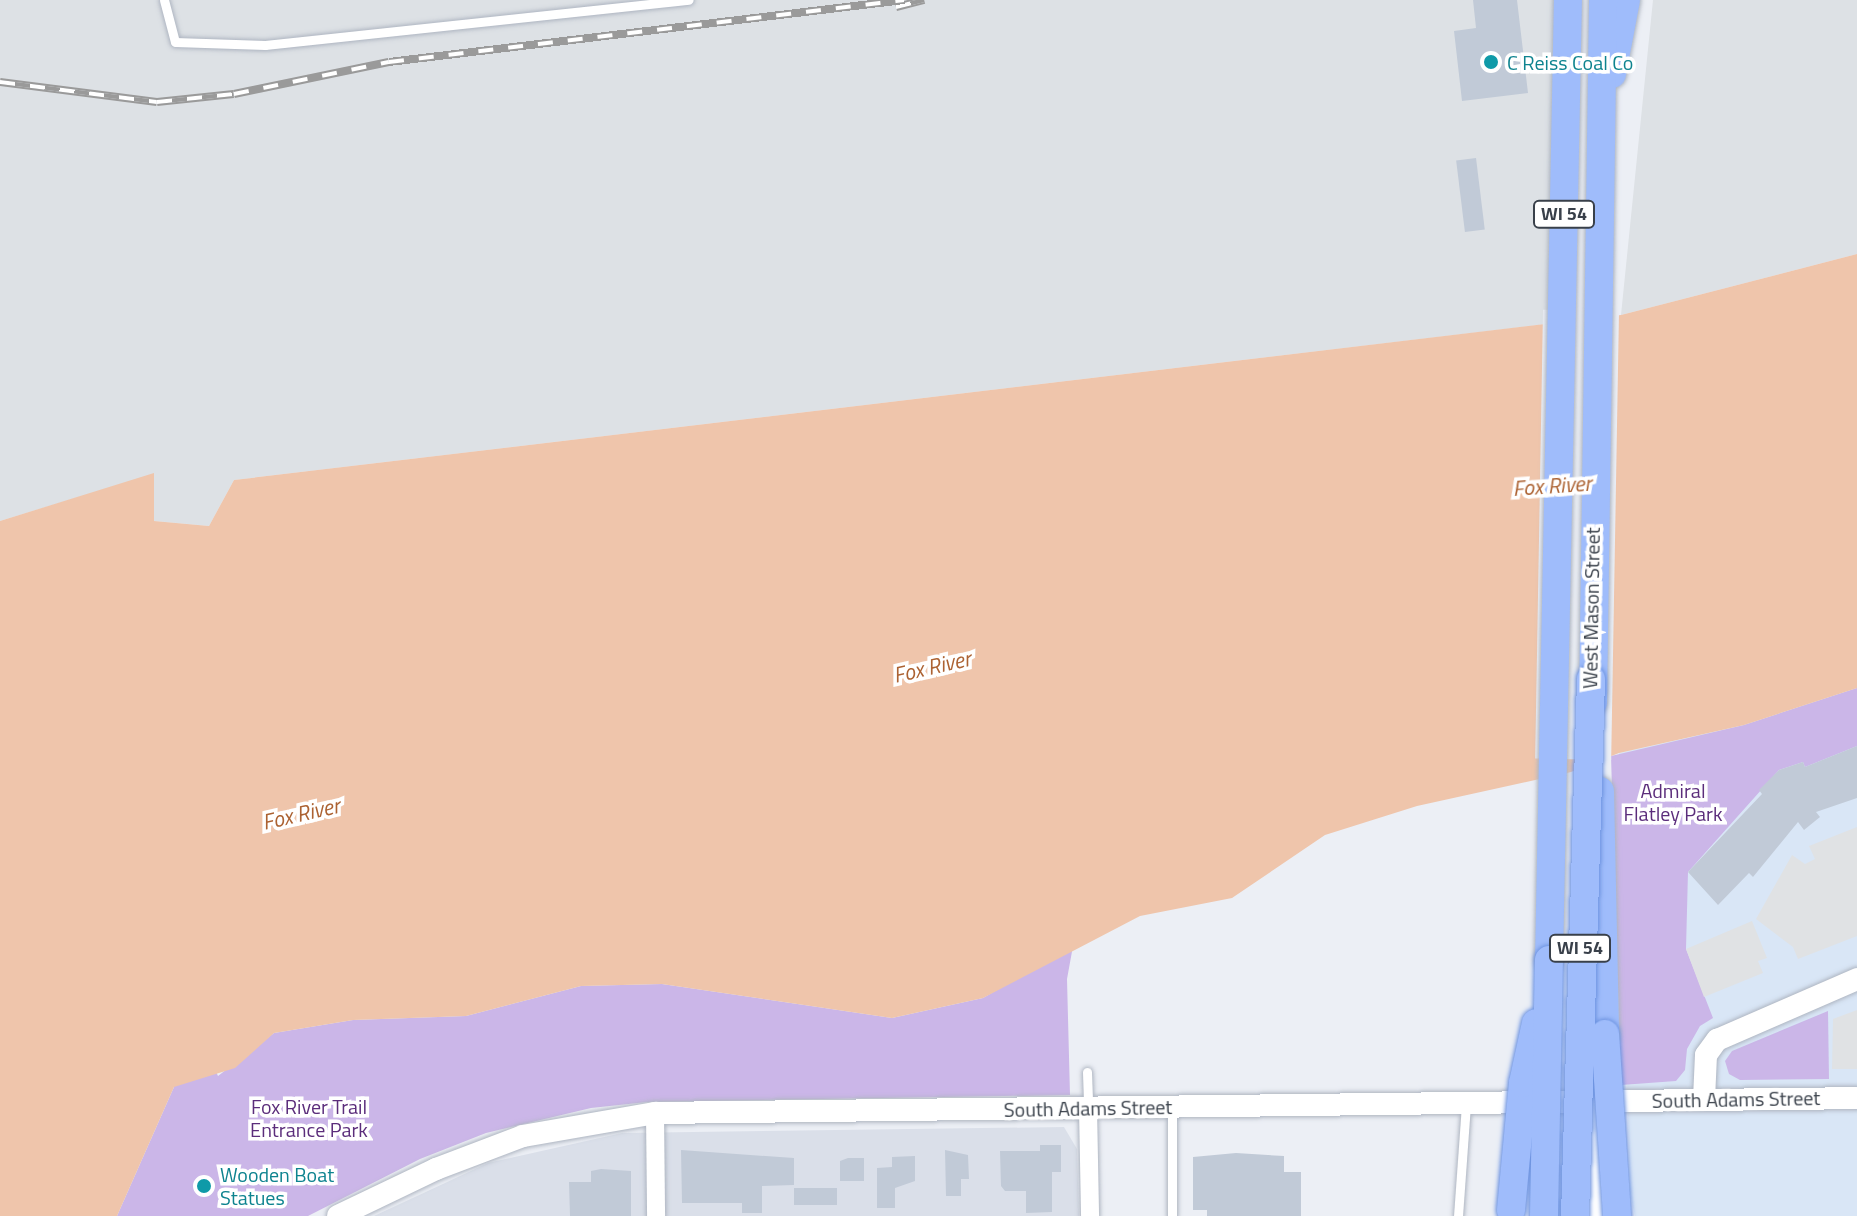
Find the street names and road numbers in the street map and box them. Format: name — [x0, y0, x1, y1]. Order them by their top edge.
road number: WI 54 — [1532, 200, 1596, 228]
street label: West Mason Street — [1578, 527, 1604, 689]
road number: WI 54 — [1548, 934, 1612, 962]
street label: South Adams Street — [1652, 1086, 1820, 1112]
street label: South Adams Street — [1004, 1095, 1172, 1121]

